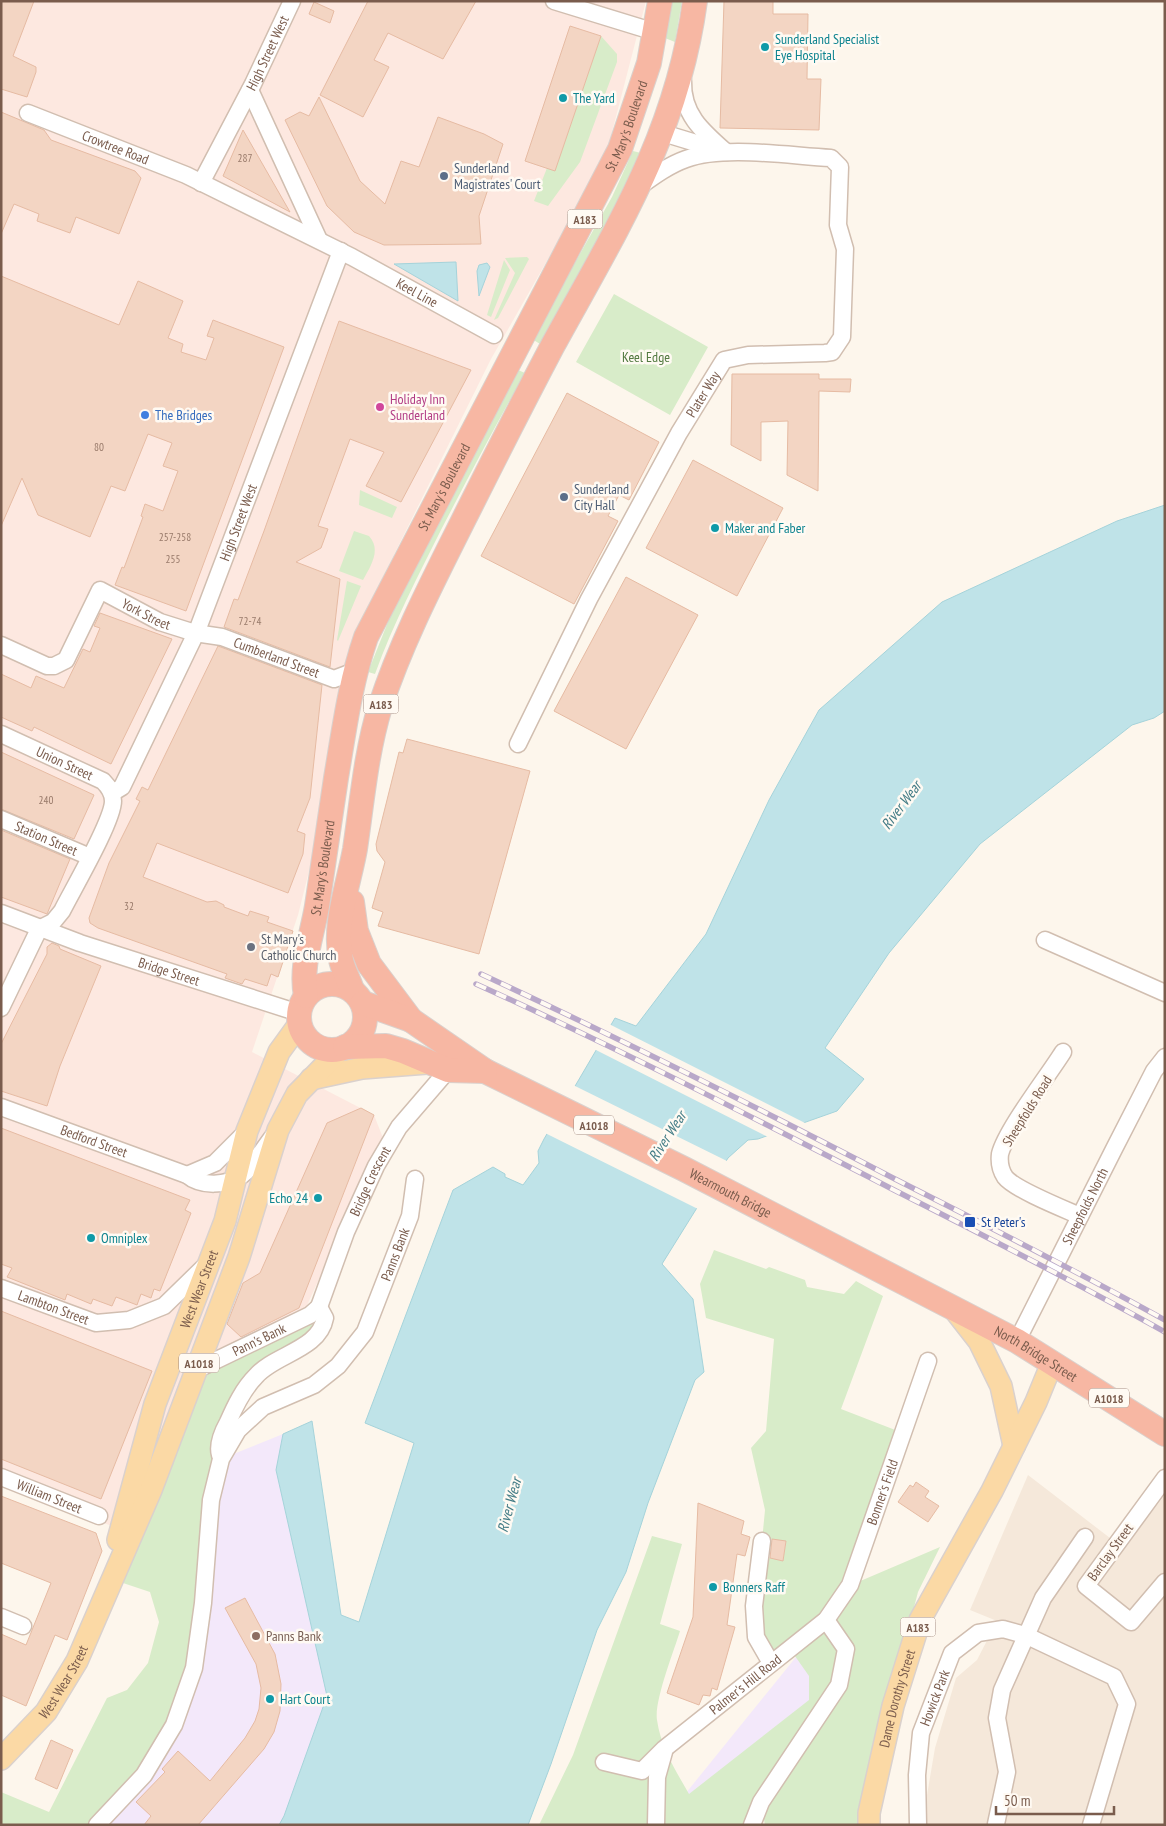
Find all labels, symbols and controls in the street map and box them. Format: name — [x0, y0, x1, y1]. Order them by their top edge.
street label: High Street West — [242, 13, 293, 94]
place label: Sunderland Specialist Eye Hospital — [775, 30, 879, 64]
marker: Sunderland Specialist Eye Hospital — [759, 41, 771, 53]
street label: St. Mary's Boulevard — [601, 78, 651, 175]
place label: The Yard — [573, 89, 615, 107]
marker: The Yard — [557, 92, 569, 104]
street label: Crowtree Road — [79, 126, 152, 169]
house number: 287 — [238, 151, 252, 165]
place label: Sunderland Magistrates' Court — [454, 159, 541, 193]
marker: Sunderland Magistrates' Court — [438, 170, 450, 182]
road number: A183 — [568, 210, 602, 228]
street label: Keel Line — [393, 274, 441, 311]
park label: Keel Edge — [622, 348, 670, 366]
street label: Plater Way — [682, 367, 724, 421]
place label: Holiday Inn Sunderland — [390, 390, 445, 424]
marker: Holiday Inn Sunderland — [374, 401, 386, 413]
place label: The Bridges — [155, 406, 213, 424]
marker: The Bridges — [139, 409, 151, 421]
house number: 80 — [94, 440, 104, 454]
street label: St. Mary's Boulevard — [414, 440, 474, 534]
place label: Sunderland City Hall — [574, 480, 629, 514]
street label: High Street West — [215, 481, 261, 563]
marker: Sunderland City Hall — [558, 491, 570, 503]
place label: Maker and Faber — [725, 519, 805, 537]
marker: Maker and Faber — [709, 522, 721, 534]
house number: 257-258 — [159, 530, 191, 544]
house number: 255 — [166, 552, 180, 566]
street label: York Street — [119, 594, 173, 634]
house number: 72-74 — [238, 614, 262, 628]
street label: Cumberland Street — [231, 633, 322, 682]
road number: A183 — [364, 694, 398, 714]
street label: Union Street — [33, 742, 96, 784]
water label: River Wear — [877, 776, 926, 833]
house number: 240 — [39, 793, 53, 807]
street label: Station Street — [12, 817, 80, 860]
street label: St. Mary's Boulevard — [306, 819, 339, 917]
house number: 32 — [124, 899, 134, 913]
place label: St Mary's Catholic Church — [261, 930, 337, 964]
marker: St Mary's Catholic Church — [245, 941, 257, 953]
street label: Bridge Street — [136, 953, 202, 990]
street label: Sheepfolds Road — [998, 1072, 1056, 1150]
water label: River Wear — [644, 1106, 691, 1164]
road number: A1018 — [574, 1116, 614, 1134]
street label: Bedford Street — [58, 1121, 130, 1162]
street label: Bridge Crescent — [345, 1143, 395, 1219]
street label: Wearmouth Bridge — [687, 1164, 775, 1222]
street label: Sheepfolds North — [1058, 1165, 1112, 1248]
place label: Echo 24 — [269, 1189, 309, 1207]
marker: Echo 24 — [312, 1192, 324, 1204]
place label: St Peter's — [981, 1213, 1026, 1231]
marker: St Peter's — [963, 1215, 977, 1229]
street label: Panns Bank — [377, 1225, 414, 1283]
place label: Omniplex — [101, 1229, 148, 1247]
marker: Omniplex — [85, 1232, 97, 1244]
street label: West Wear Street — [176, 1247, 222, 1331]
street label: Lambton Street — [16, 1286, 92, 1329]
street label: Pann's Bank — [229, 1319, 289, 1360]
street label: North Bridge Street — [991, 1322, 1081, 1386]
road number: A1018 — [179, 1354, 219, 1372]
road number: A1018 — [1089, 1389, 1129, 1408]
street label: Bonner's Field — [863, 1457, 902, 1527]
water label: River Wear — [493, 1474, 526, 1534]
street label: William Street — [14, 1475, 85, 1517]
street label: Barclay Street — [1083, 1520, 1137, 1584]
place label: Bonners Raff — [723, 1578, 785, 1596]
marker: Bonners Raff — [707, 1581, 719, 1593]
road number: A183 — [900, 1618, 936, 1636]
place label: Panns Bank — [266, 1627, 322, 1645]
marker: Panns Bank — [250, 1630, 262, 1642]
street label: West Wear Street — [35, 1642, 92, 1723]
street label: Dame Dorothy Street — [875, 1647, 919, 1749]
street label: Palmer's Hill Road — [706, 1650, 785, 1718]
street label: Howick Park — [916, 1667, 954, 1728]
place label: Hart Court — [280, 1690, 330, 1708]
marker: Hart Court — [264, 1693, 276, 1705]
scale bar — [996, 1784, 1114, 1816]
text: 50 m — [1004, 1791, 1030, 1810]

